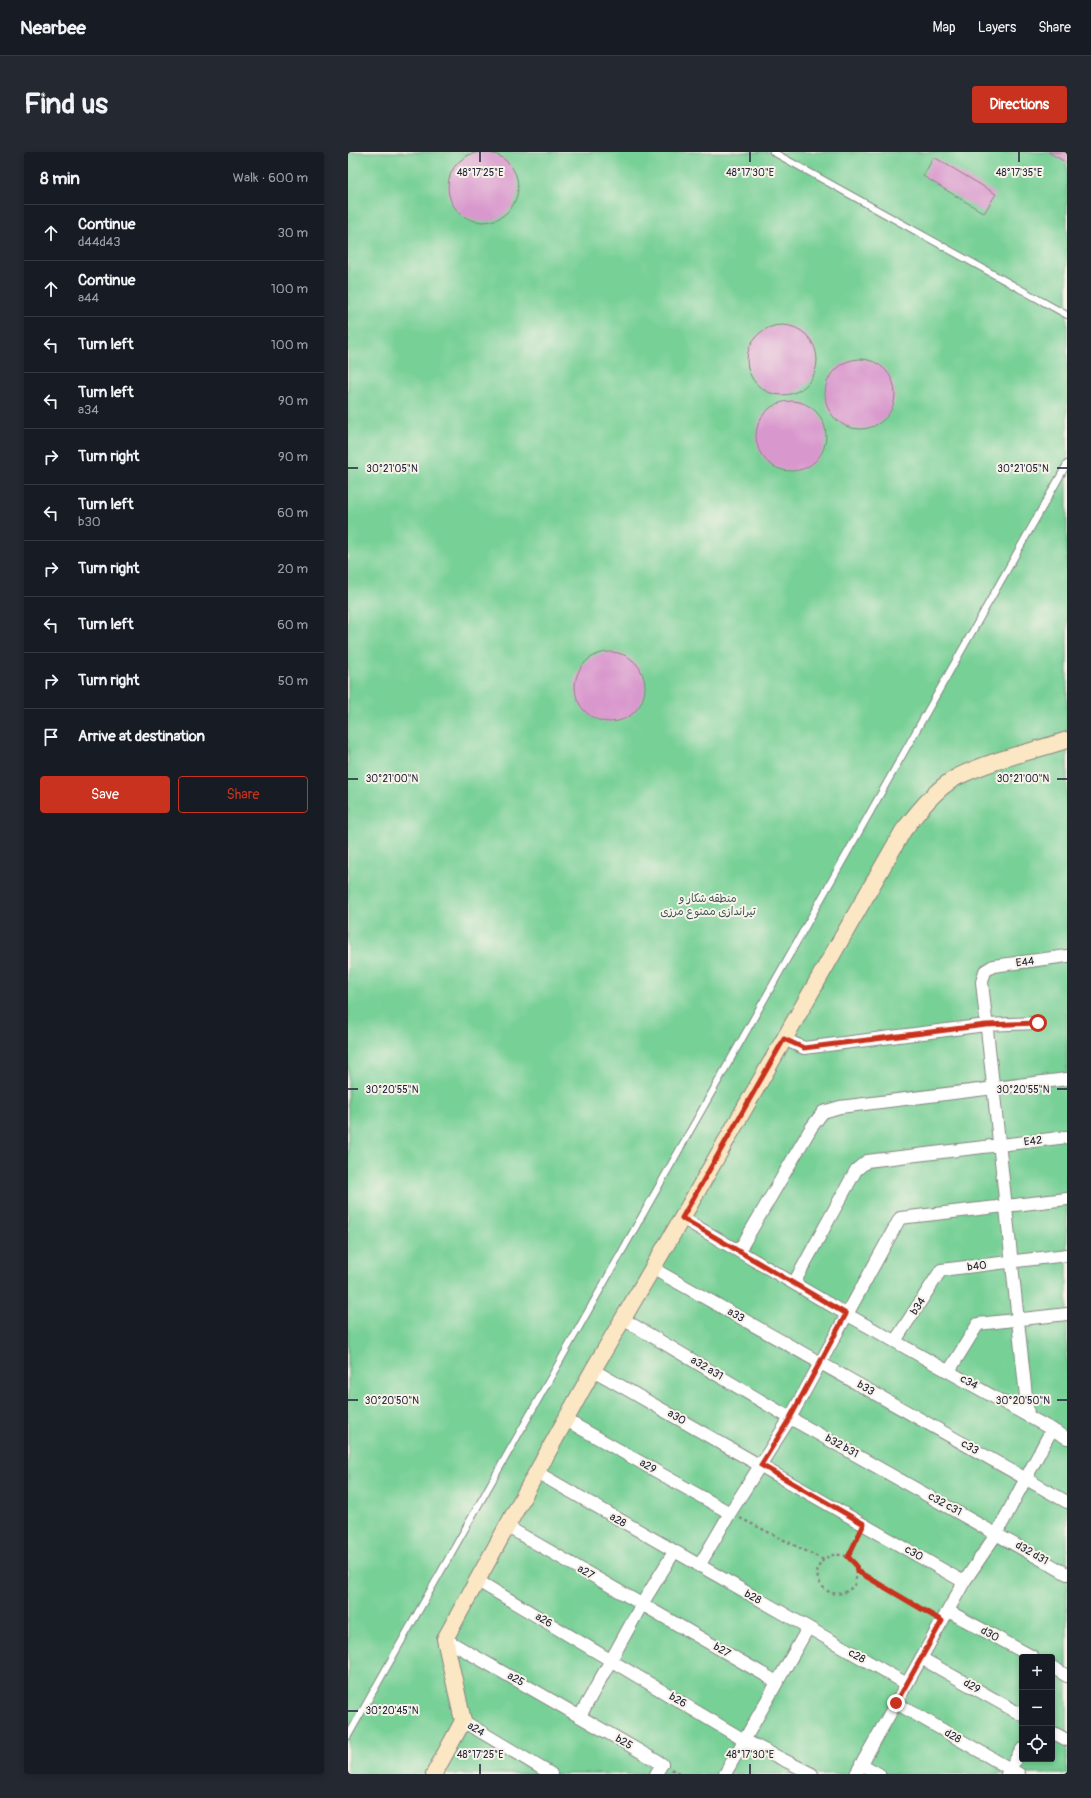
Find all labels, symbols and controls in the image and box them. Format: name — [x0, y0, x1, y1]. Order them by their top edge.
text: Nearbee — [20, 16, 86, 40]
text: Map — [933, 19, 956, 36]
text: Layers — [978, 19, 1016, 36]
text: Share — [1038, 19, 1071, 36]
button: Directions — [972, 86, 1067, 123]
text: Find us — [24, 87, 108, 122]
text: 48°17'25"E — [457, 167, 503, 179]
text: 48°17'30"E — [726, 167, 774, 179]
text: 48°17'35"E — [996, 167, 1042, 179]
text: 8 min — [40, 168, 80, 189]
text: Walk · 600 m — [233, 170, 308, 186]
text: Continue — [78, 215, 136, 234]
icon: ahead — [40, 222, 62, 244]
text: 30 m — [278, 225, 308, 241]
text: d44d43 — [78, 234, 121, 250]
text: Continue — [78, 271, 136, 290]
icon: ahead — [40, 278, 62, 300]
text: 100 m — [271, 281, 308, 297]
text: a44 — [78, 290, 99, 306]
icon: left — [40, 334, 62, 356]
text: Turn left — [78, 335, 134, 354]
text: 100 m — [271, 337, 308, 353]
text: Turn left — [78, 383, 134, 402]
icon: left — [40, 390, 62, 412]
text: 90 m — [278, 393, 308, 409]
text: a34 — [78, 402, 99, 418]
icon: right — [40, 446, 62, 468]
text: Turn right — [78, 447, 139, 466]
text: 90 m — [278, 449, 308, 465]
text: 30°21'05"N — [366, 463, 418, 475]
text: 30°21'05"N — [997, 463, 1049, 475]
text: Turn left — [78, 495, 134, 514]
icon: left — [40, 502, 62, 524]
text: 60 m — [277, 505, 308, 521]
text: b30 — [78, 514, 101, 530]
icon: right — [40, 558, 62, 580]
text: Turn right — [78, 559, 139, 578]
text: 20 m — [277, 561, 308, 577]
icon: left — [40, 614, 62, 636]
text: Turn left — [78, 615, 134, 634]
text: 60 m — [277, 617, 308, 633]
icon: right — [40, 670, 62, 692]
text: Turn right — [78, 671, 139, 690]
text: 50 m — [278, 673, 308, 689]
icon: arrive — [40, 726, 62, 748]
text: Arrive at destination — [78, 727, 205, 746]
text: 30°21'00"N — [366, 773, 419, 785]
text: 30°21'00"N — [997, 773, 1050, 785]
button: Save — [40, 776, 170, 813]
button: Share — [178, 776, 308, 813]
park label: منطقه شکار و تیراندازی ممنوع مرزی — [660, 892, 757, 920]
street label: E44 — [1015, 954, 1036, 970]
route start — [1029, 1014, 1047, 1032]
text: 30°20'55"N — [366, 1084, 419, 1096]
text: 30°20'55"N — [997, 1084, 1050, 1096]
street label: E42 — [1023, 1133, 1043, 1149]
street label: b40 — [967, 1258, 987, 1274]
street label: b34 — [908, 1294, 929, 1317]
street label: a33 — [725, 1305, 747, 1325]
street label: a32 a31 — [689, 1353, 725, 1383]
street label: c34 — [958, 1372, 981, 1392]
street label: b33 — [855, 1378, 877, 1398]
text: 30°20'50"N — [365, 1395, 419, 1407]
text: 30°20'50"N — [996, 1395, 1050, 1407]
street label: a30 — [666, 1407, 688, 1427]
street label: b32 b31 — [823, 1432, 861, 1460]
street label: c33 — [959, 1437, 981, 1457]
street label: a29 — [637, 1456, 659, 1476]
street label: c32 c31 — [926, 1490, 964, 1518]
street label: a28 — [607, 1510, 629, 1530]
street label: d32 d31 — [1013, 1538, 1051, 1568]
street label: c30 — [902, 1543, 926, 1563]
street label: a27 — [575, 1562, 597, 1582]
street label: b28 — [742, 1587, 764, 1607]
street label: a26 — [533, 1610, 555, 1630]
street label: d30 — [979, 1624, 1001, 1644]
street label: b27 — [711, 1640, 733, 1660]
street label: c28 — [846, 1646, 868, 1666]
map controls — [1019, 1654, 1055, 1762]
button: + — [1019, 1654, 1055, 1690]
street label: a25 — [505, 1669, 527, 1689]
street label: d29 — [961, 1676, 983, 1696]
street label: b26 — [667, 1690, 689, 1710]
button: − — [1019, 1690, 1055, 1726]
route end — [887, 1694, 905, 1712]
text: 30°20'45"N — [365, 1705, 419, 1717]
street label: a24 — [465, 1719, 487, 1739]
street label: d28 — [942, 1726, 964, 1746]
button: locate — [1019, 1726, 1055, 1762]
street label: b25 — [613, 1732, 635, 1752]
text: 48°17'25"E — [457, 1749, 503, 1761]
text: 48°17'30"E — [726, 1749, 774, 1761]

